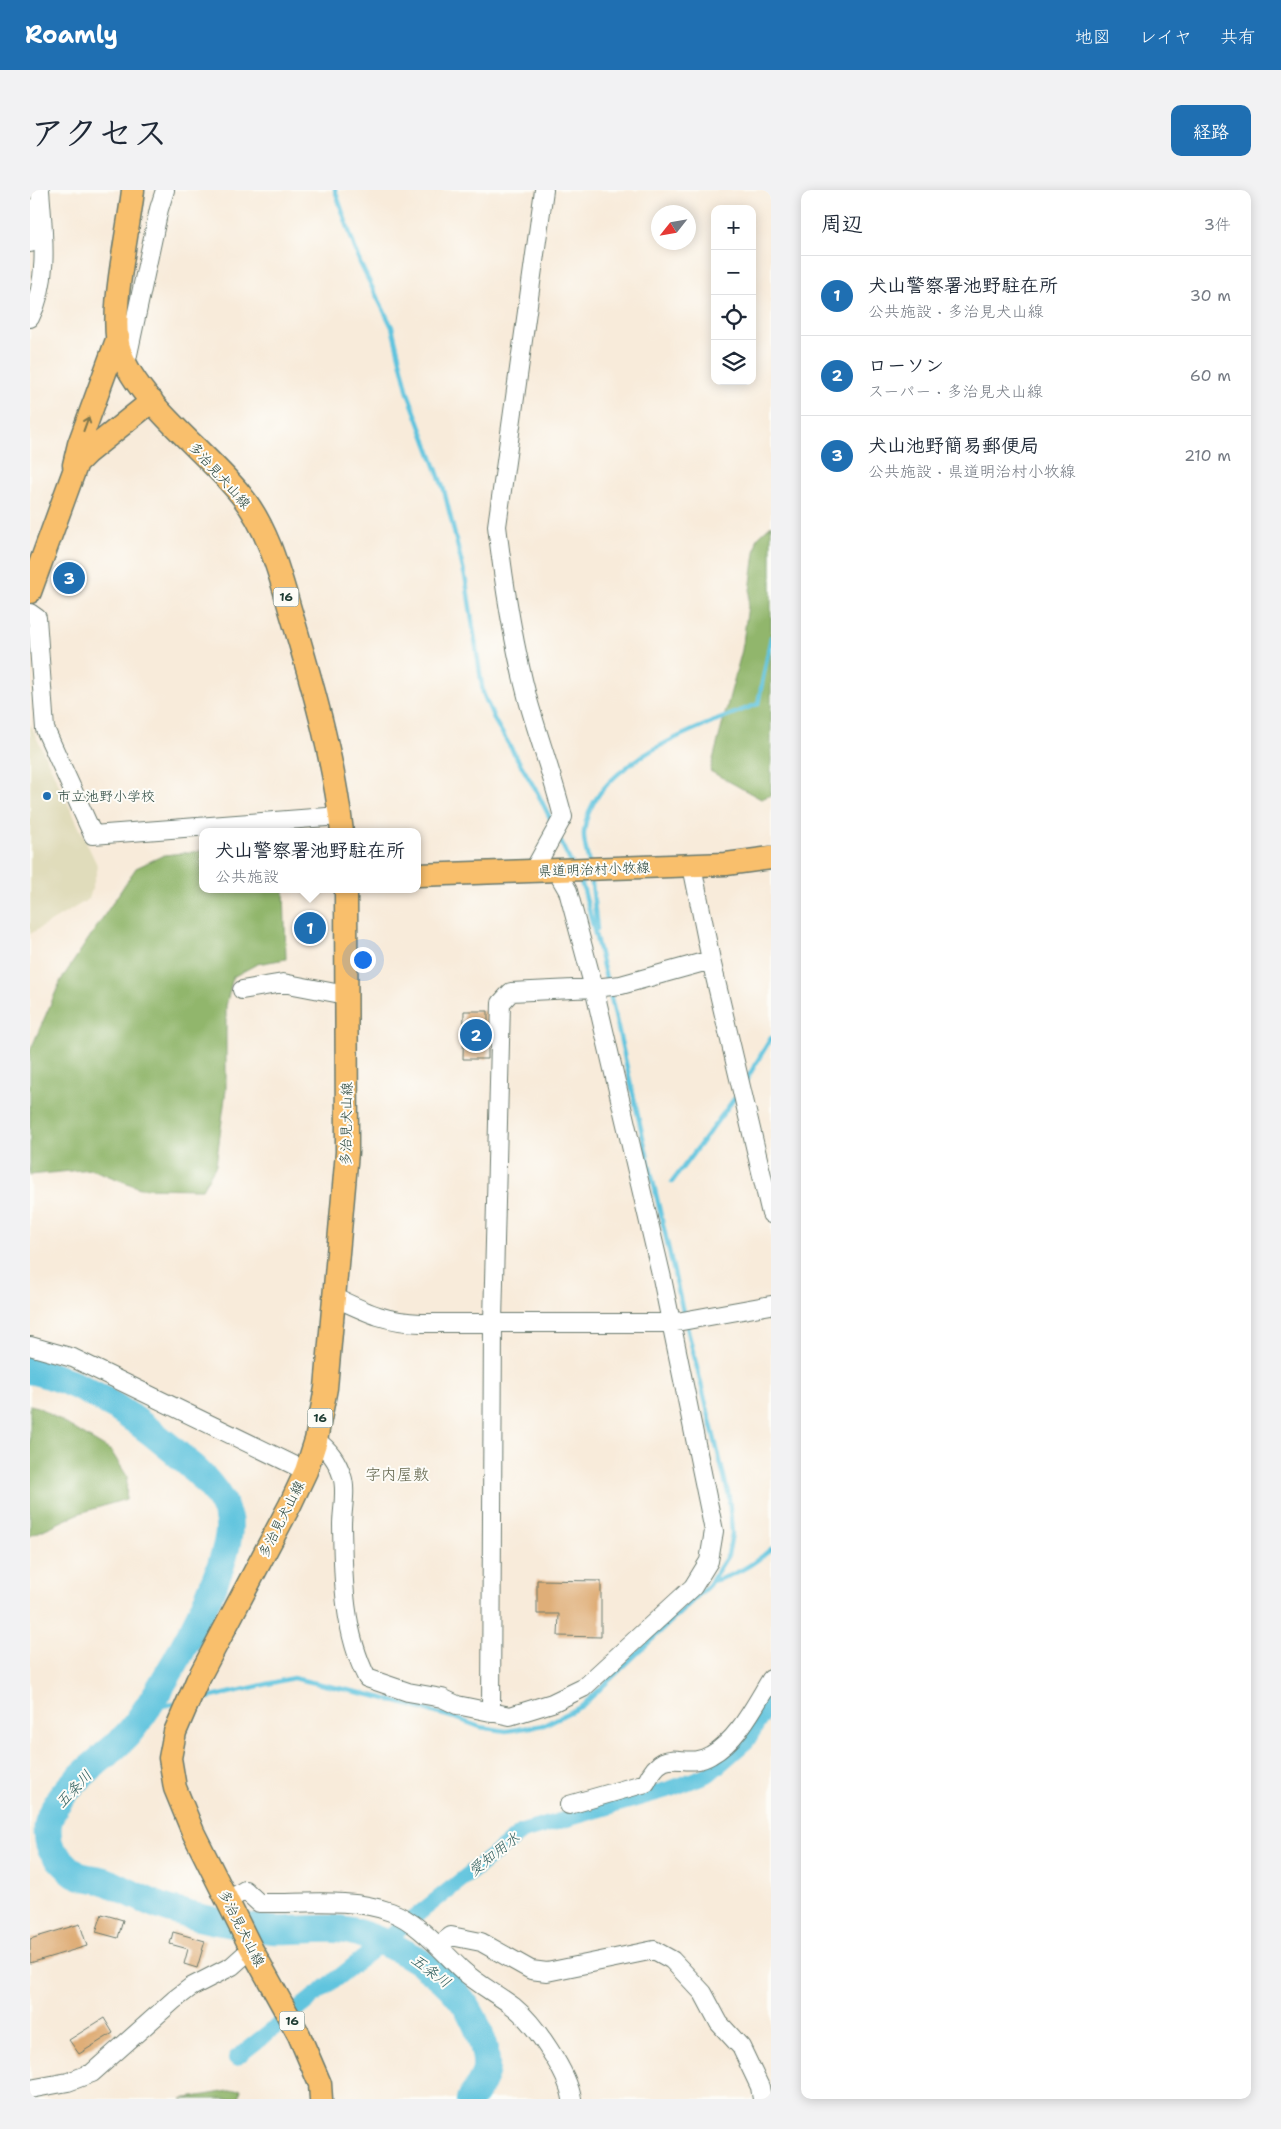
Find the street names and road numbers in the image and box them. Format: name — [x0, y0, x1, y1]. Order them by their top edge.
street label: 多治見犬山線 — [185, 438, 255, 512]
road number: 16 — [274, 588, 298, 607]
street label: 県道明治村小牧線 — [538, 858, 650, 880]
street label: 多治見犬山線 — [336, 1082, 356, 1166]
road number: 16 — [308, 1408, 332, 1428]
street label: 多治見犬山線 — [254, 1477, 308, 1561]
street label: 多治見犬山線 — [215, 1886, 269, 1970]
road number: 16 — [280, 2012, 304, 2030]

